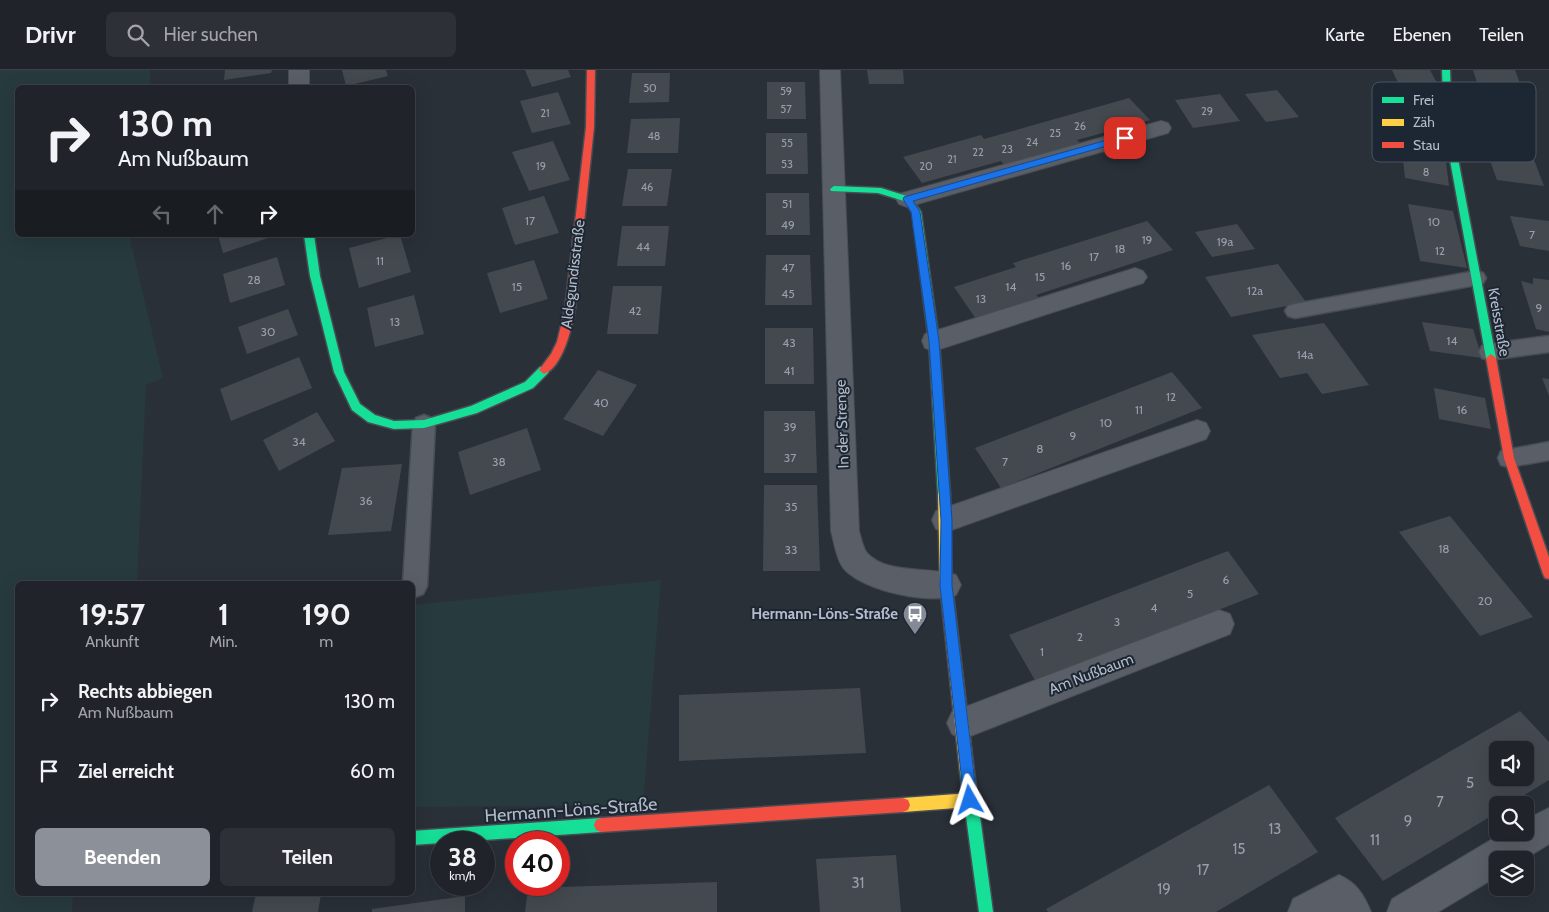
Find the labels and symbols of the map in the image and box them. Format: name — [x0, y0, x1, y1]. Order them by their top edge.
house number: 50 — [643, 81, 657, 95]
legend — [1372, 82, 1536, 162]
house number: 59 — [780, 84, 792, 98]
text: Frei — [1413, 91, 1434, 109]
house number: 57 — [780, 102, 792, 116]
house number: 29 — [1201, 104, 1213, 118]
house number: 21 — [540, 106, 550, 120]
text: Zäh — [1413, 113, 1435, 131]
pin — [1104, 117, 1146, 159]
house number: 26 — [1074, 119, 1086, 133]
house number: 25 — [1049, 126, 1061, 140]
house number: 48 — [647, 129, 661, 143]
house number: 24 — [1026, 135, 1039, 149]
house number: 55 — [781, 136, 793, 150]
text: Stau — [1413, 136, 1440, 154]
house number: 23 — [1001, 142, 1013, 156]
house number: 22 — [972, 145, 984, 159]
house number: 21 — [947, 152, 957, 166]
house number: 53 — [781, 157, 793, 171]
house number: 19 — [536, 159, 546, 173]
house number: 20 — [919, 159, 933, 173]
house number: 8 — [1423, 165, 1429, 179]
house number: 46 — [641, 180, 653, 194]
house number: 51 — [782, 196, 792, 211]
house number: 17 — [525, 213, 535, 228]
house number: 10 — [1428, 214, 1440, 229]
house number: 49 — [781, 217, 795, 232]
street label: Aldegundisstraße — [557, 218, 589, 329]
house number: 7 — [1529, 227, 1535, 242]
house number: 19 — [1142, 232, 1153, 247]
house number: 19a — [1217, 234, 1233, 249]
house number: 44 — [636, 239, 650, 254]
house number: 18 — [1114, 241, 1126, 256]
house number: 12 — [1435, 243, 1445, 258]
house number: 17 — [1089, 249, 1099, 264]
house number: 11 — [376, 253, 384, 268]
house number: 16 — [1061, 258, 1072, 273]
house number: 47 — [782, 260, 794, 275]
house number: 15 — [1035, 269, 1045, 284]
house number: 28 — [247, 272, 261, 287]
house number: 15 — [512, 279, 522, 294]
house number: 14 — [1006, 279, 1016, 294]
house number: 12a — [1247, 283, 1263, 298]
house number: 45 — [781, 286, 795, 301]
street label: Kreisstraße — [1484, 286, 1514, 358]
house number: 13 — [976, 291, 986, 306]
house number: 9 — [1536, 300, 1543, 315]
house number: 42 — [628, 303, 642, 318]
house number: 13 — [390, 314, 400, 329]
house number: 30 — [261, 324, 275, 339]
house number: 14 — [1447, 333, 1457, 348]
house number: 43 — [782, 335, 796, 350]
house number: 14a — [1297, 347, 1314, 362]
house number: 41 — [784, 363, 794, 378]
street label: In der Strenge — [831, 379, 853, 469]
house number: 12 — [1166, 389, 1176, 404]
house number: 40 — [593, 395, 609, 410]
house number: 11 — [1135, 402, 1143, 417]
house number: 16 — [1457, 402, 1468, 417]
house number: 10 — [1100, 415, 1112, 430]
house number: 39 — [783, 419, 797, 434]
house number: 9 — [1070, 428, 1077, 443]
house number: 34 — [292, 434, 306, 449]
house number: 8 — [1036, 441, 1044, 456]
house number: 37 — [784, 450, 796, 465]
house number: 38 — [492, 454, 506, 469]
house number: 7 — [1002, 454, 1008, 469]
house number: 36 — [359, 493, 373, 508]
house number: 35 — [785, 499, 797, 514]
house number: 18 — [1438, 541, 1450, 556]
house number: 33 — [785, 542, 797, 557]
house number: 6 — [1223, 572, 1230, 587]
house number: 5 — [1187, 586, 1193, 601]
house number: 20 — [1478, 593, 1492, 608]
house number: 4 — [1151, 600, 1158, 615]
bus stop icon: Hermann-Löns-Straße — [902, 601, 928, 635]
place label: Hermann-Löns-Straße — [751, 605, 898, 623]
house number: 3 — [1114, 614, 1120, 629]
house number: 2 — [1077, 629, 1083, 644]
house number: 1 — [1040, 644, 1044, 659]
street label: Am Nußbaum — [1046, 650, 1136, 698]
position arrow — [943, 773, 995, 825]
house number: 5 — [1466, 774, 1474, 792]
street label: Hermann-Löns-Straße — [484, 793, 658, 827]
house number: 7 — [1436, 793, 1444, 811]
house number: 9 — [1404, 812, 1412, 830]
house number: 13 — [1268, 820, 1282, 838]
speed limit sign: 40 — [505, 831, 570, 896]
house number: 11 — [1370, 831, 1380, 849]
house number: 15 — [1232, 840, 1246, 858]
house number: 17 — [1197, 861, 1210, 879]
house number: 31 — [851, 874, 865, 892]
house number: 19 — [1157, 880, 1171, 898]

